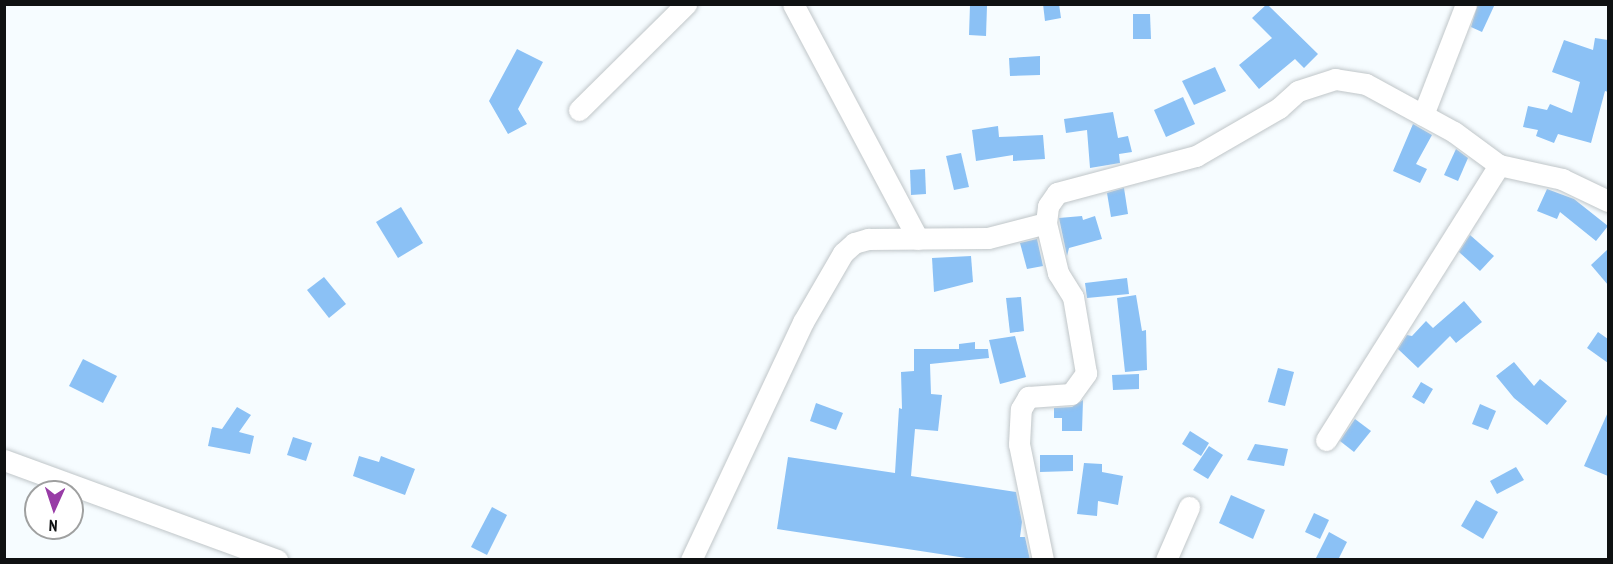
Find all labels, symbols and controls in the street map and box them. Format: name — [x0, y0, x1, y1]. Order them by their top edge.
north arrow — [24, 480, 84, 540]
text: N — [48, 516, 58, 536]

